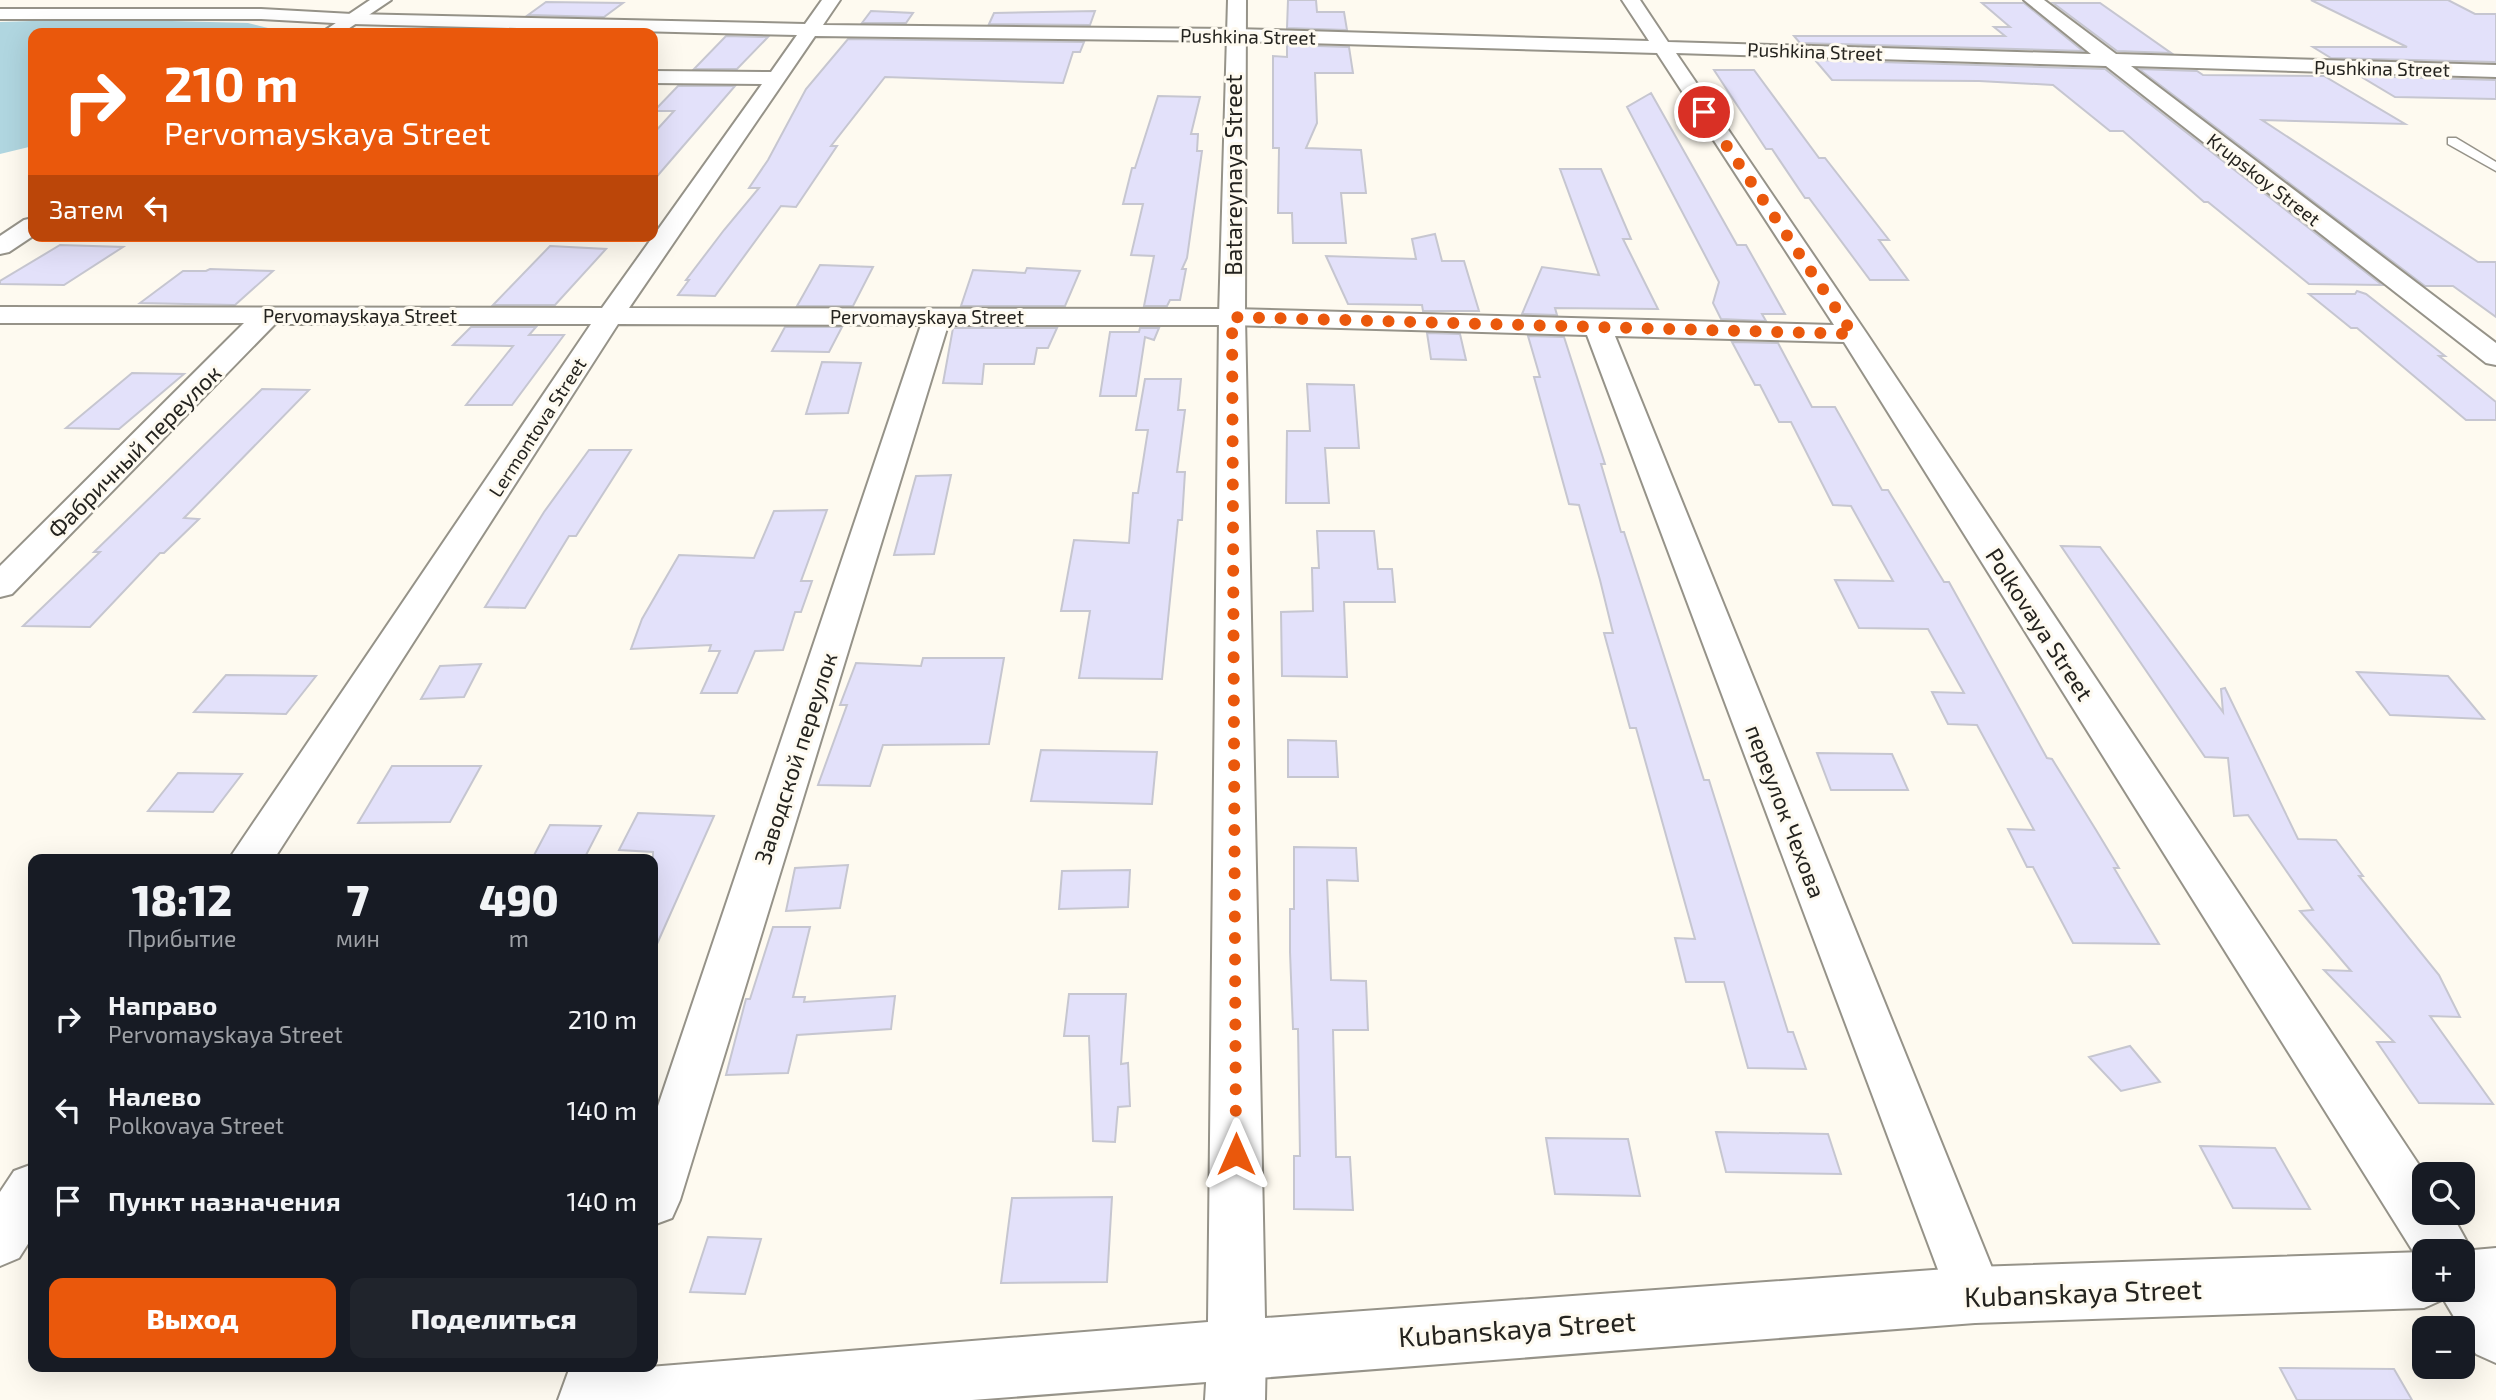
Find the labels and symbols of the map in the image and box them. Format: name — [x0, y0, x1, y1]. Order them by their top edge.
street label: Pushkina Street — [1180, 23, 1316, 49]
street label: Pushkina Street — [1747, 37, 1883, 65]
street label: Pushkina Street — [2314, 55, 2450, 81]
street label: Batareynaya Street — [1219, 74, 1247, 276]
pin — [1674, 82, 1734, 142]
street label: Krupskoy Street — [2203, 128, 2325, 230]
street label: Pervomayskaya Street — [263, 304, 457, 327]
street label: Pervomayskaya Street — [830, 305, 1024, 328]
street label: Lermontova Street — [483, 353, 591, 501]
street label: Фабричный переулок — [41, 358, 227, 544]
street label: Polkovaya Street — [1980, 543, 2100, 706]
street label: Заводской переулок — [748, 649, 843, 868]
street label: переулок Чехова — [1739, 720, 1832, 902]
position arrow — [1199, 1117, 1273, 1191]
street label: Kubanskaya Street — [1964, 1271, 2202, 1313]
street label: Kubanskaya Street — [1397, 1303, 1637, 1353]

